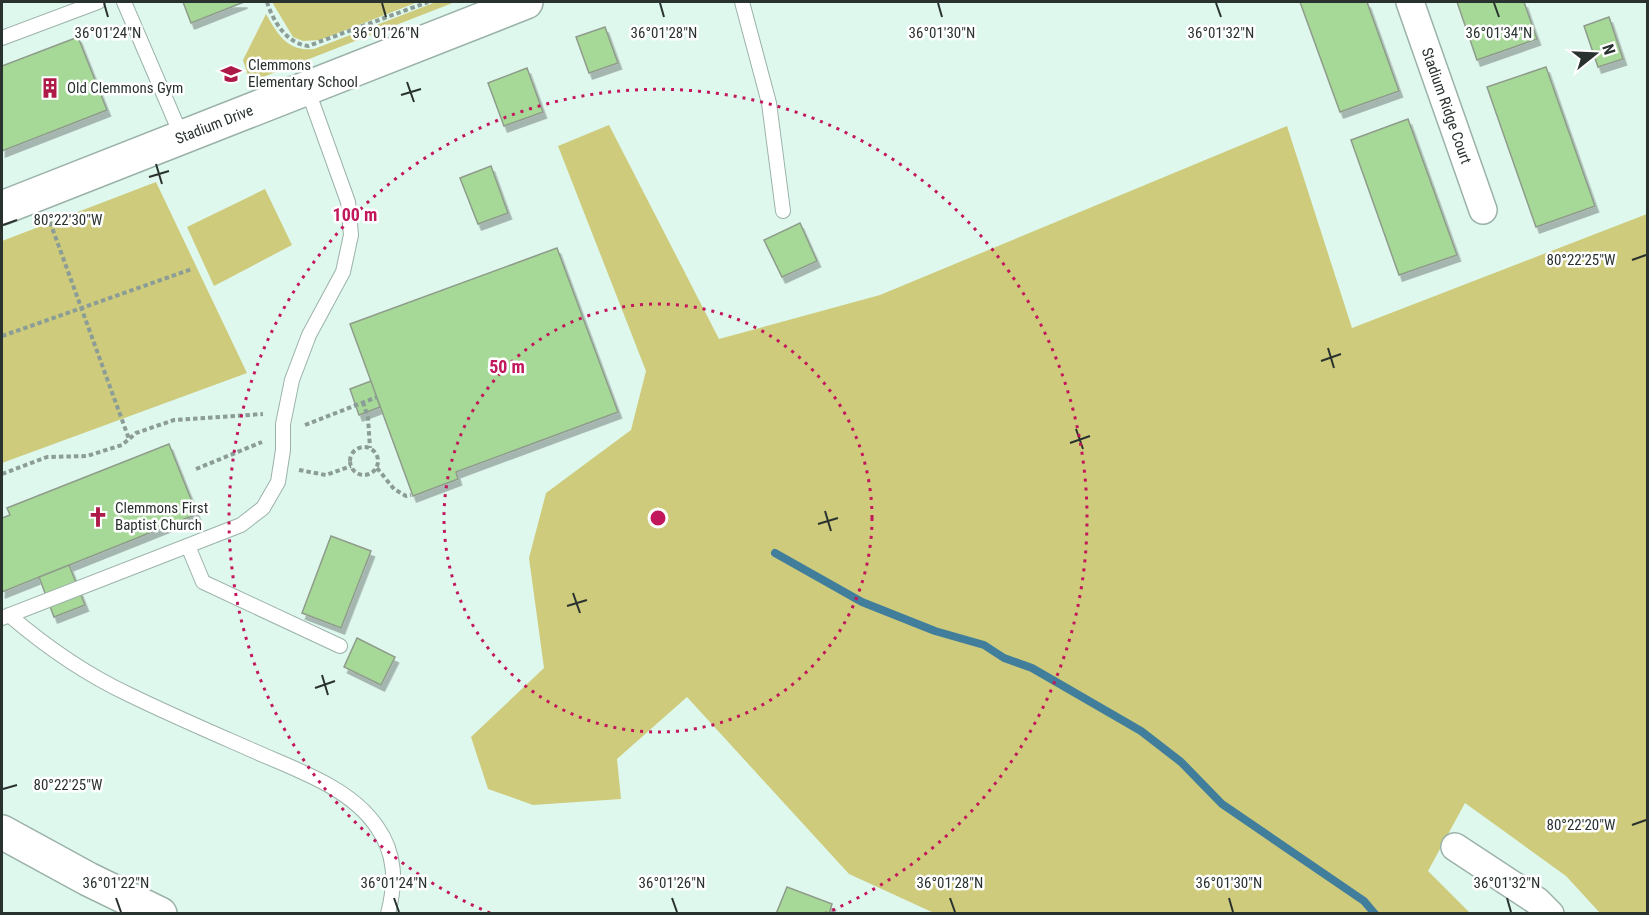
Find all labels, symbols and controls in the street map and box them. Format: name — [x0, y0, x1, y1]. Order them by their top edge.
text: 36°01'24"N — [75, 24, 141, 42]
text: 36°01'26"N — [353, 24, 419, 42]
text: 36°01'28"N — [631, 24, 697, 42]
text: 36°01'30"N — [909, 24, 975, 42]
text: 36°01'32"N — [1188, 24, 1254, 42]
text: 36°01'34"N — [1466, 24, 1532, 42]
north arrow — [1565, 24, 1625, 84]
text: N — [1598, 42, 1619, 57]
street label: Stadium Ridge Court — [1418, 45, 1475, 166]
place label: Clemmons Elementary School — [248, 56, 358, 91]
school or university icon: Clemmons Elementary School — [219, 62, 243, 86]
building icon: Old Clemmons Gym — [38, 76, 62, 100]
place label: Old Clemmons Gym — [67, 79, 183, 97]
street label: Stadium Drive — [173, 101, 256, 148]
text: 100 m — [333, 204, 377, 225]
text: 80°22'30"W — [34, 211, 103, 229]
text: 80°22'25"W — [1547, 251, 1616, 269]
text: 50 m — [489, 356, 525, 377]
place label: Clemmons First Baptist Church — [115, 499, 208, 534]
church icon: Clemmons First Baptist Church — [86, 505, 110, 529]
centre of rings — [648, 508, 668, 528]
text: 80°22'25"W — [34, 776, 103, 794]
text: 80°22'20"W — [1547, 816, 1616, 834]
text: 36°01'22"N — [83, 874, 149, 892]
text: 36°01'24"N — [361, 874, 427, 892]
text: 36°01'26"N — [639, 874, 705, 892]
text: 36°01'28"N — [917, 874, 983, 892]
text: 36°01'30"N — [1196, 874, 1262, 892]
text: 36°01'32"N — [1474, 874, 1540, 892]

